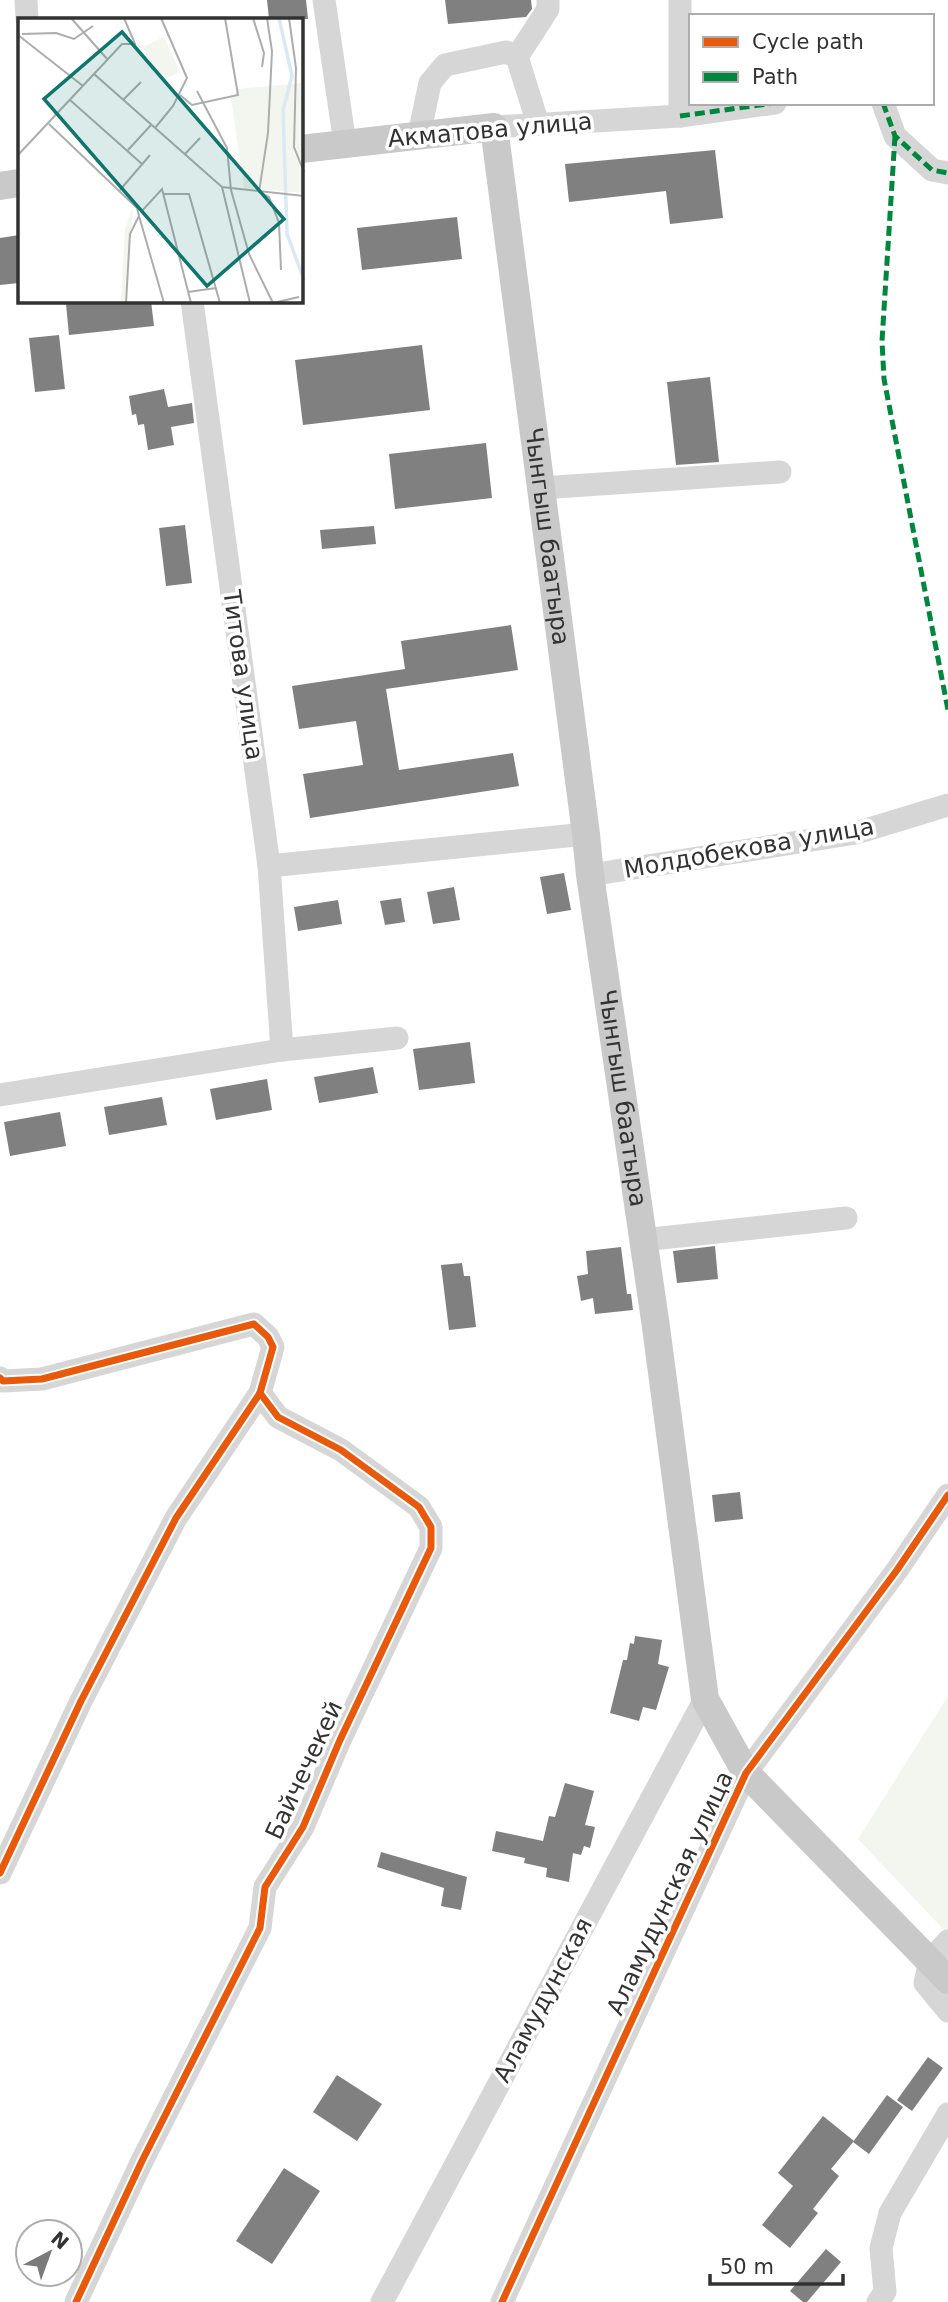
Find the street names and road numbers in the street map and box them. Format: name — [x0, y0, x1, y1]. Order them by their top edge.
street label: Акматова улица — [387, 107, 593, 153]
street label: Чынгыш баатыра — [519, 426, 575, 647]
street label: Титова улица — [217, 587, 269, 762]
street label: Молдобекова улица — [622, 812, 876, 884]
street label: Чынгыш баатыра — [593, 988, 652, 1209]
street label: Байчечекей — [260, 1696, 348, 1844]
street label: Аламудунская улица — [601, 1767, 739, 2019]
street label: Аламудунская — [488, 1913, 598, 2087]

